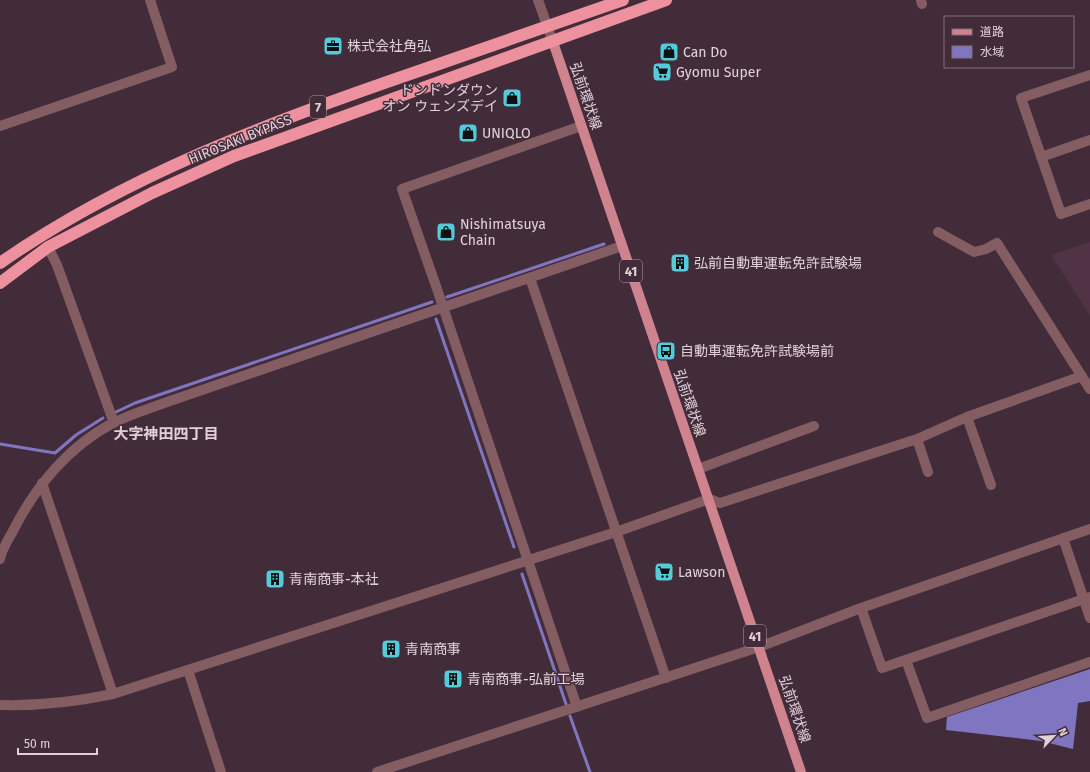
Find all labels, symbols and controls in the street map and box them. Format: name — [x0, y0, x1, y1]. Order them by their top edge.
legend — [944, 16, 1074, 68]
text: 道路 — [980, 25, 1004, 39]
office icon: 株式会社角弘 — [322, 35, 344, 57]
place label: 株式会社角弘 — [347, 38, 431, 55]
shop icon: Can Do — [658, 41, 680, 63]
place label: Can Do — [683, 44, 727, 61]
text: 水域 — [980, 45, 1004, 59]
street label: 弘前環状線 — [566, 60, 605, 132]
supermarket icon: Gyomu Super — [651, 61, 673, 83]
place label: Gyomu Super — [676, 64, 761, 81]
place label: ドンドンダウン オン ウェンズデイ — [383, 82, 498, 115]
shop icon: ドンドンダウン オン ウェンズデイ — [501, 87, 523, 109]
road number: 7 — [310, 96, 326, 118]
street label: HIROSAKI BYPASS — [186, 111, 295, 168]
shop icon: UNIQLO — [457, 122, 479, 144]
place label: UNIQLO — [482, 125, 531, 142]
place label: Nishimatsuya Chain — [460, 216, 546, 249]
shop icon: Nishimatsuya Chain — [435, 221, 457, 243]
building icon: 弘前自動車運転免許試験場 — [669, 252, 691, 274]
place label: 弘前自動車運転免許試験場 — [694, 255, 862, 272]
road number: 41 — [620, 260, 642, 282]
bus stop icon: 自動車運転免許試験場前 — [655, 340, 677, 362]
place label: 自動車運転免許試験場前 — [680, 343, 834, 360]
street label: 弘前環状線 — [670, 367, 709, 439]
district label: 大字神田四丁目 — [113, 425, 219, 443]
supermarket icon: Lawson — [653, 561, 675, 583]
place label: Lawson — [678, 564, 725, 581]
building icon: 青南商事-本社 — [264, 568, 286, 590]
place label: 青南商事-本社 — [289, 571, 379, 588]
road number: 41 — [744, 625, 766, 647]
building icon: 青南商事 — [380, 638, 402, 660]
place label: 青南商事 — [405, 641, 461, 658]
building icon: 青南商事-弘前工場 — [442, 668, 464, 690]
place label: 青南商事-弘前工場 — [467, 671, 585, 688]
street label: 弘前環状線 — [775, 673, 814, 745]
north arrow — [1034, 716, 1074, 756]
text: N — [1055, 726, 1070, 738]
scale bar — [18, 730, 97, 756]
text: 50 m — [24, 737, 50, 751]

